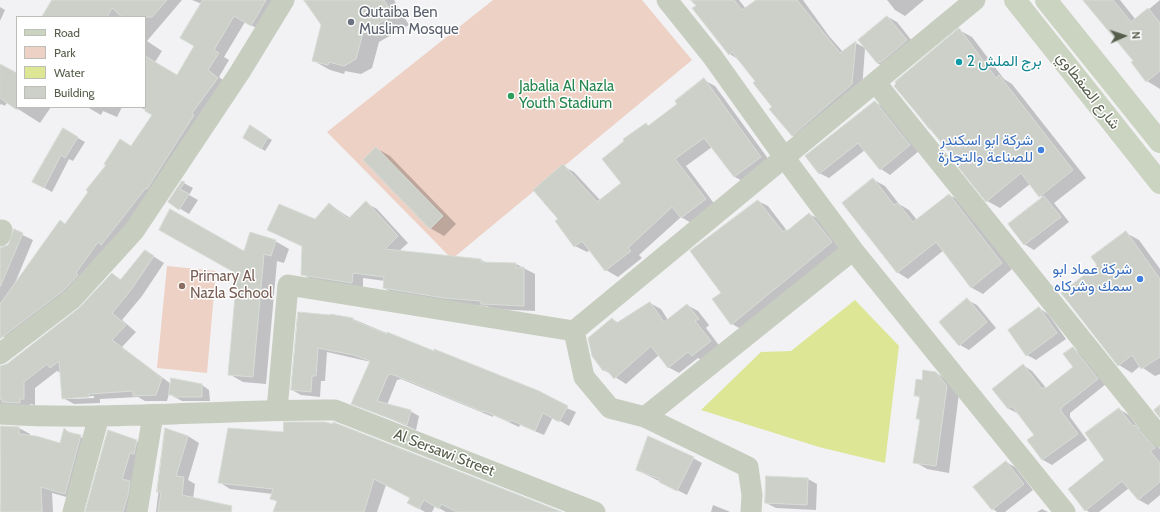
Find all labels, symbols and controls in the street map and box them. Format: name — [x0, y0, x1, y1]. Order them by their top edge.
place label: Qutaiba Ben Muslim Mosque — [359, 4, 459, 39]
legend — [16, 16, 146, 108]
north arrow — [1104, 16, 1144, 56]
marker: Qutaiba Ben Muslim Mosque — [346, 17, 356, 27]
text: Road — [54, 25, 80, 40]
text: N — [1129, 31, 1143, 40]
text: Park — [54, 45, 76, 60]
street label: شارع الصفطاوي — [1052, 49, 1124, 133]
place label: برج الملش 2 — [967, 53, 1042, 71]
marker: برج الملش 2 — [954, 57, 964, 67]
text: Water — [54, 65, 84, 80]
place label: Jabalia Al Nazla Youth Stadium — [519, 78, 614, 113]
text: Building — [54, 85, 95, 100]
marker: Jabalia Al Nazla Youth Stadium — [506, 91, 516, 101]
place label: شركة ابو اسكندر للصناعة والتجارة — [938, 132, 1033, 167]
marker: شركة ابو اسكندر للصناعة والتجارة — [1036, 145, 1046, 155]
place label: شركة عماد ابو سمك وشركاه — [1052, 261, 1132, 296]
place label: Primary Al Nazla School — [190, 268, 273, 303]
marker: شركة عماد ابو سمك وشركاه — [1135, 274, 1145, 284]
marker: Primary Al Nazla School — [177, 281, 187, 291]
street label: Al Sersawi Street — [391, 426, 497, 480]

